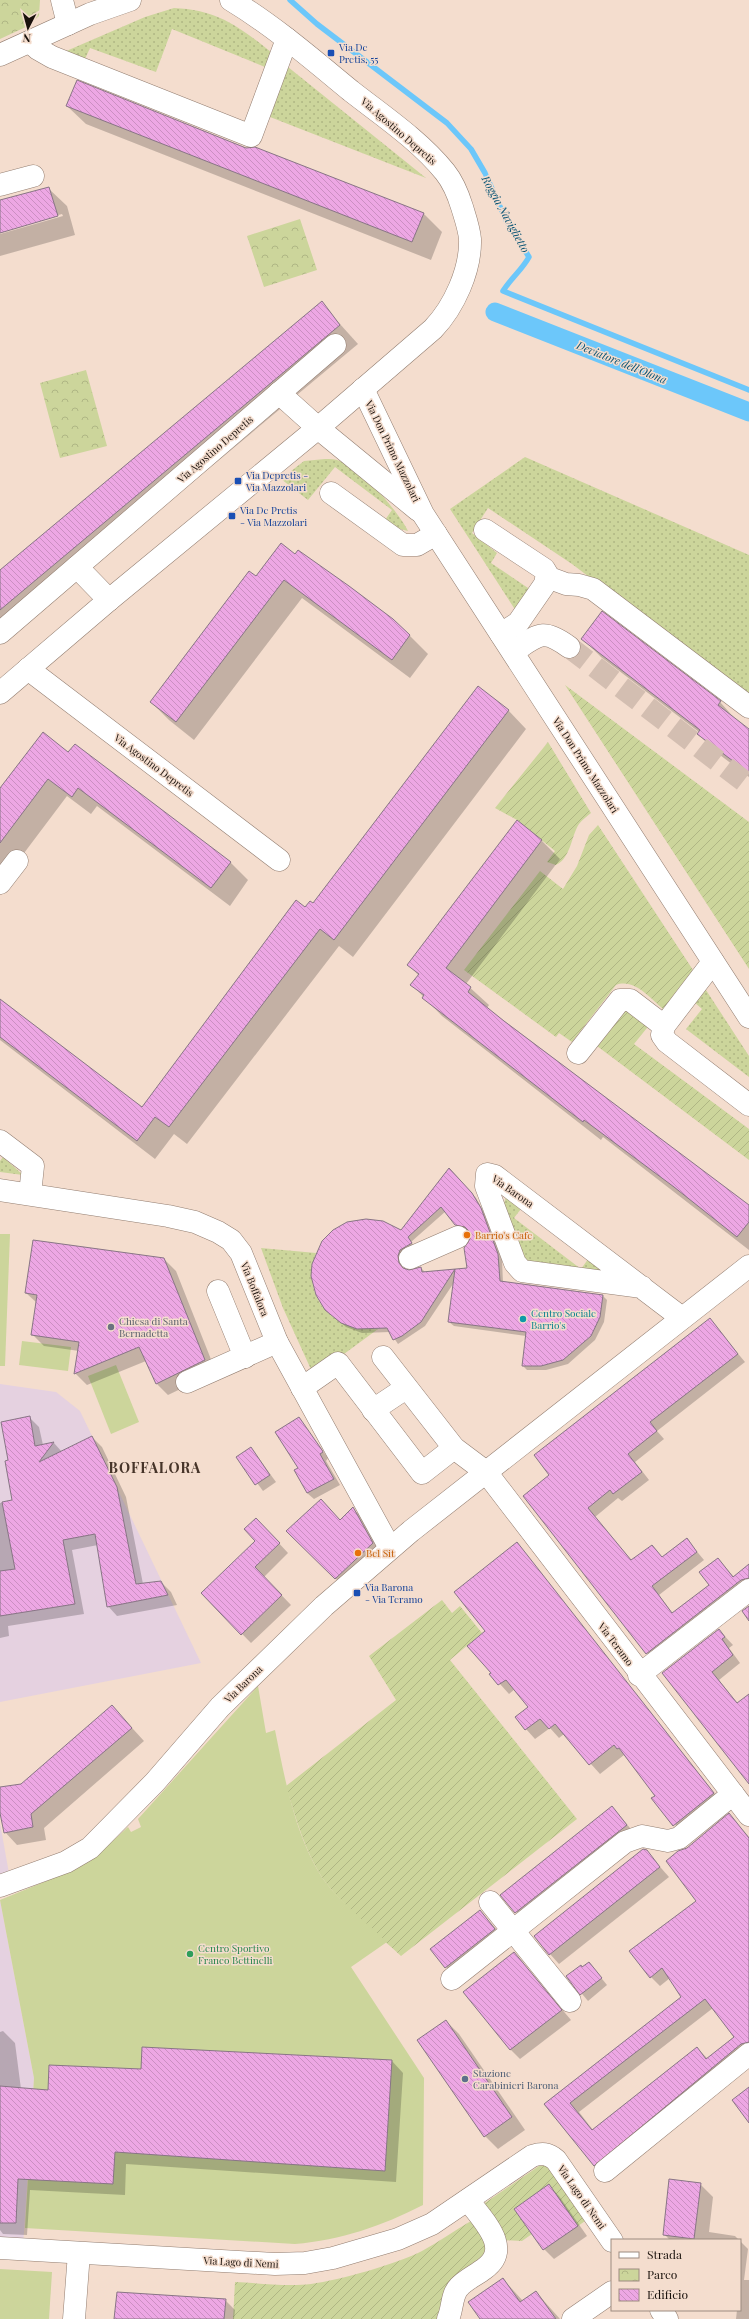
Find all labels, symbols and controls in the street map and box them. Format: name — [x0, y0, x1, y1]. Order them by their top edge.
north arrow — [8, 8, 48, 48]
text: N — [22, 31, 32, 46]
place label: Via De Pretis, 55 — [338, 40, 379, 66]
marker: Via De Pretis, 55 — [326, 48, 336, 58]
street label: Via Agostino Depretis — [357, 94, 440, 168]
water label: Roggia Naviglietto — [478, 172, 533, 255]
water label: Deviatore dell'Olona — [574, 337, 670, 387]
street label: Via Don Primo Mazzolari — [362, 397, 424, 504]
street label: Via Agostino Depretis — [173, 412, 256, 486]
place label: Via Depretis - Via Mazzolari — [245, 468, 308, 494]
marker: Via Depretis - Via Mazzolari — [233, 476, 243, 486]
place label: Via De Pretis - Via Mazzolari — [239, 503, 307, 529]
marker: Via De Pretis - Via Mazzolari — [227, 511, 237, 521]
street label: Via Don Primo Mazzolari — [549, 714, 622, 816]
street label: Via Agostino Depretis — [111, 730, 197, 800]
street label: Via Barona — [488, 1171, 537, 1211]
place label: Barrio's Cafe — [475, 1228, 532, 1242]
marker: Barrio's Cafe — [462, 1230, 472, 1240]
street label: Via Boffalora — [237, 1259, 272, 1318]
place label: Centro Sociale Barrio's — [531, 1306, 596, 1332]
place label: Chiesa di Santa Bernadetta — [119, 1314, 188, 1340]
marker: Centro Sociale Barrio's — [518, 1314, 528, 1324]
marker: Chiesa di Santa Bernadetta — [106, 1322, 116, 1332]
district label: BOFFALORA — [109, 1458, 201, 1477]
place label: Bel Sit — [366, 1546, 395, 1560]
marker: Bel Sit — [353, 1548, 363, 1558]
place label: Via Barona - Via Teramo — [364, 1580, 423, 1606]
marker: Via Barona - Via Teramo — [352, 1588, 362, 1598]
street label: Via Teramo — [595, 1619, 637, 1669]
street label: Via Barona — [220, 1662, 265, 1706]
place label: Centro Sportivo Franco Bettinelli — [198, 1941, 273, 1967]
marker: Centro Sportivo Franco Bettinelli — [185, 1949, 195, 1959]
place label: Stazione Carabinieri Barona — [473, 2066, 559, 2092]
marker: Stazione Carabinieri Barona — [460, 2074, 470, 2084]
street label: Via Lago di Nemi — [554, 2161, 609, 2232]
legend — [611, 2239, 741, 2311]
text: Strada — [647, 2246, 682, 2262]
street label: Via Lago di Nemi — [202, 2253, 279, 2271]
text: Parco — [647, 2266, 678, 2282]
text: Edificio — [647, 2286, 689, 2302]

